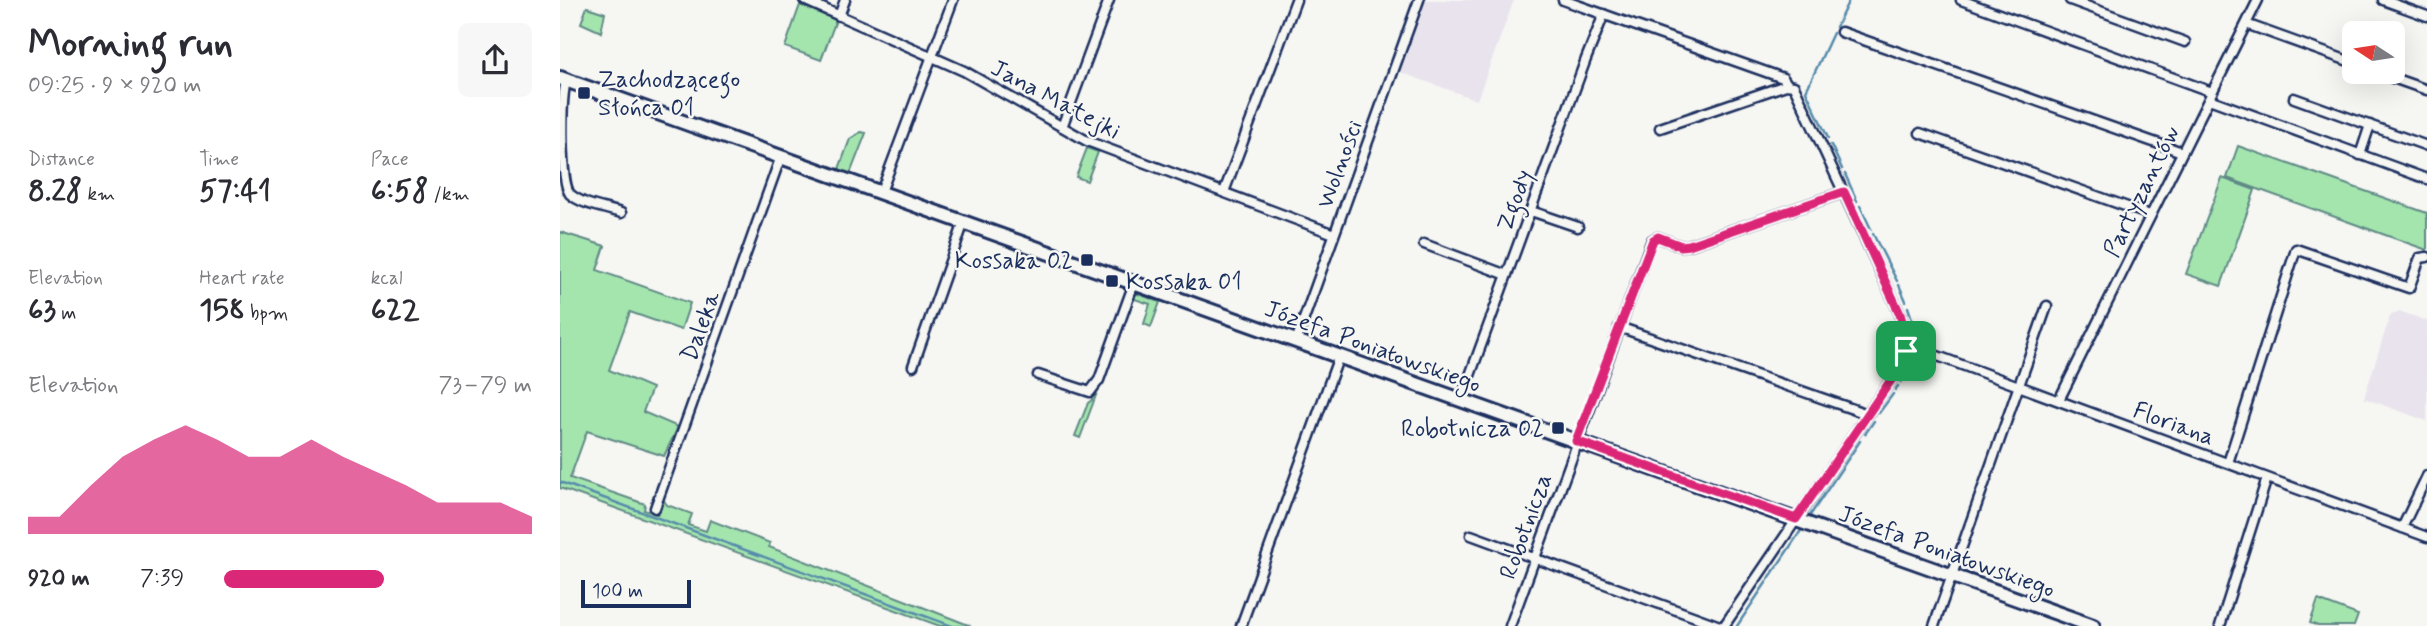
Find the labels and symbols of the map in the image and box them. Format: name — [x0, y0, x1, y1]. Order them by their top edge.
north arrow — [2342, 21, 2404, 84]
street label: Jana Matejki — [985, 53, 1126, 147]
place label: Zachodzącego Słońca 01 — [598, 65, 740, 124]
marker: Zachodzącego Słońca 01 — [576, 85, 592, 101]
street label: Wolności — [1310, 116, 1371, 213]
street label: Partyzantów — [2097, 121, 2188, 263]
street label: Zgody — [1490, 166, 1544, 236]
place label: Kossaka 02 — [955, 246, 1073, 277]
marker: Kossaka 02 — [1079, 252, 1095, 268]
place label: Kossaka 01 — [1126, 267, 1242, 298]
marker: Kossaka 01 — [1104, 273, 1120, 289]
street label: Daleka — [674, 287, 729, 366]
street label: Józefa Poniatowskiego — [1259, 294, 1485, 403]
pin — [1876, 321, 1936, 381]
street label: Floriana — [2129, 395, 2218, 453]
place label: Robotnicza 02 — [1401, 414, 1544, 445]
marker: Robotnicza 02 — [1550, 420, 1566, 436]
street label: Robotnicza — [1493, 469, 1560, 584]
street label: Józefa Poniatowskiego — [1833, 499, 2059, 608]
scale bar — [581, 577, 691, 609]

